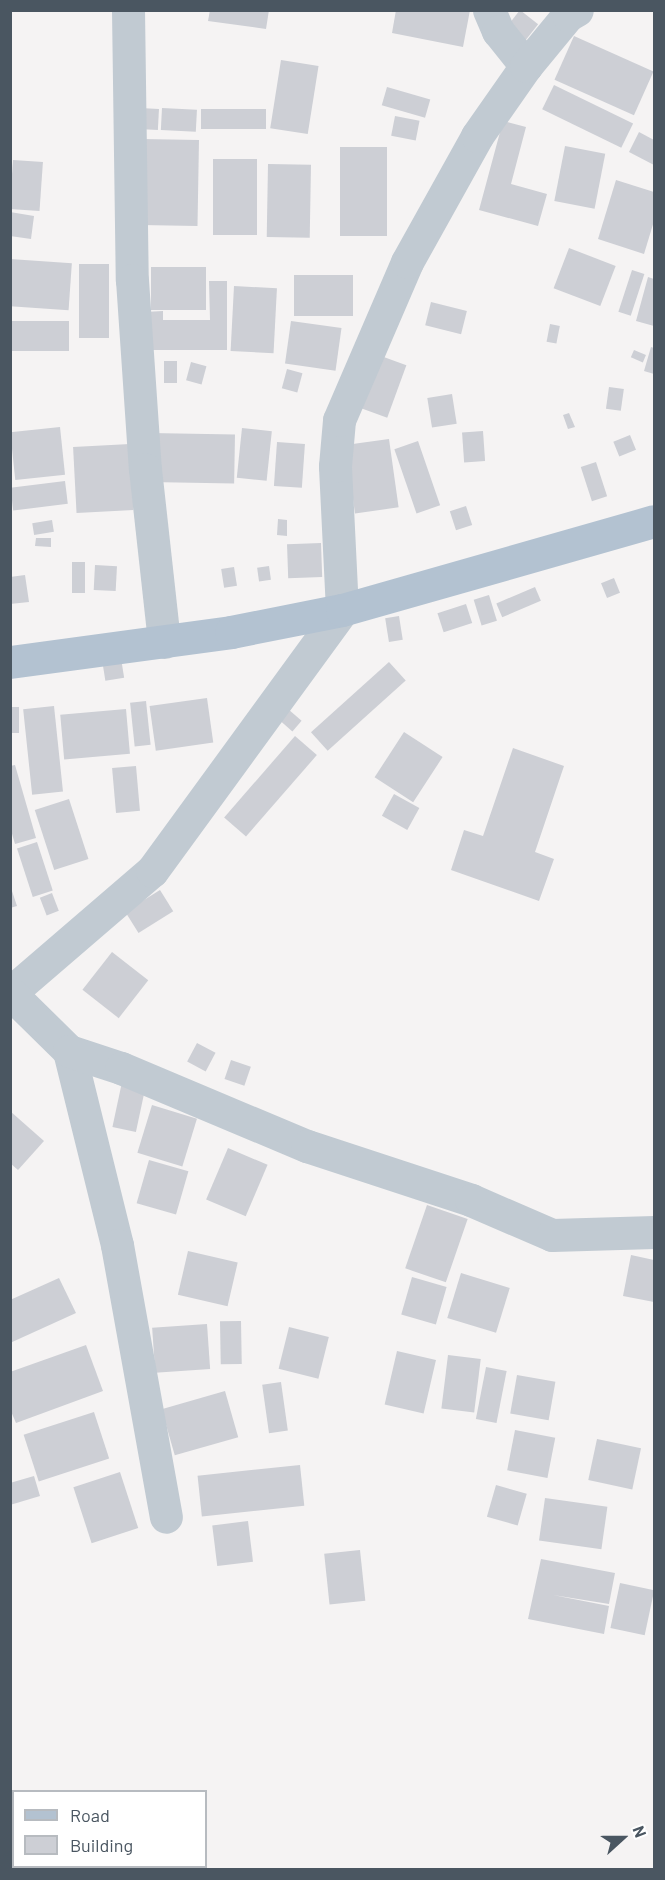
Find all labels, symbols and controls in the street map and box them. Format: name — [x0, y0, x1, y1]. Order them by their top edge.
legend — [12, 1790, 207, 1868]
text: Road — [70, 1804, 110, 1826]
north arrow — [593, 1808, 653, 1868]
text: N — [629, 1823, 651, 1840]
text: Building — [70, 1834, 133, 1856]

